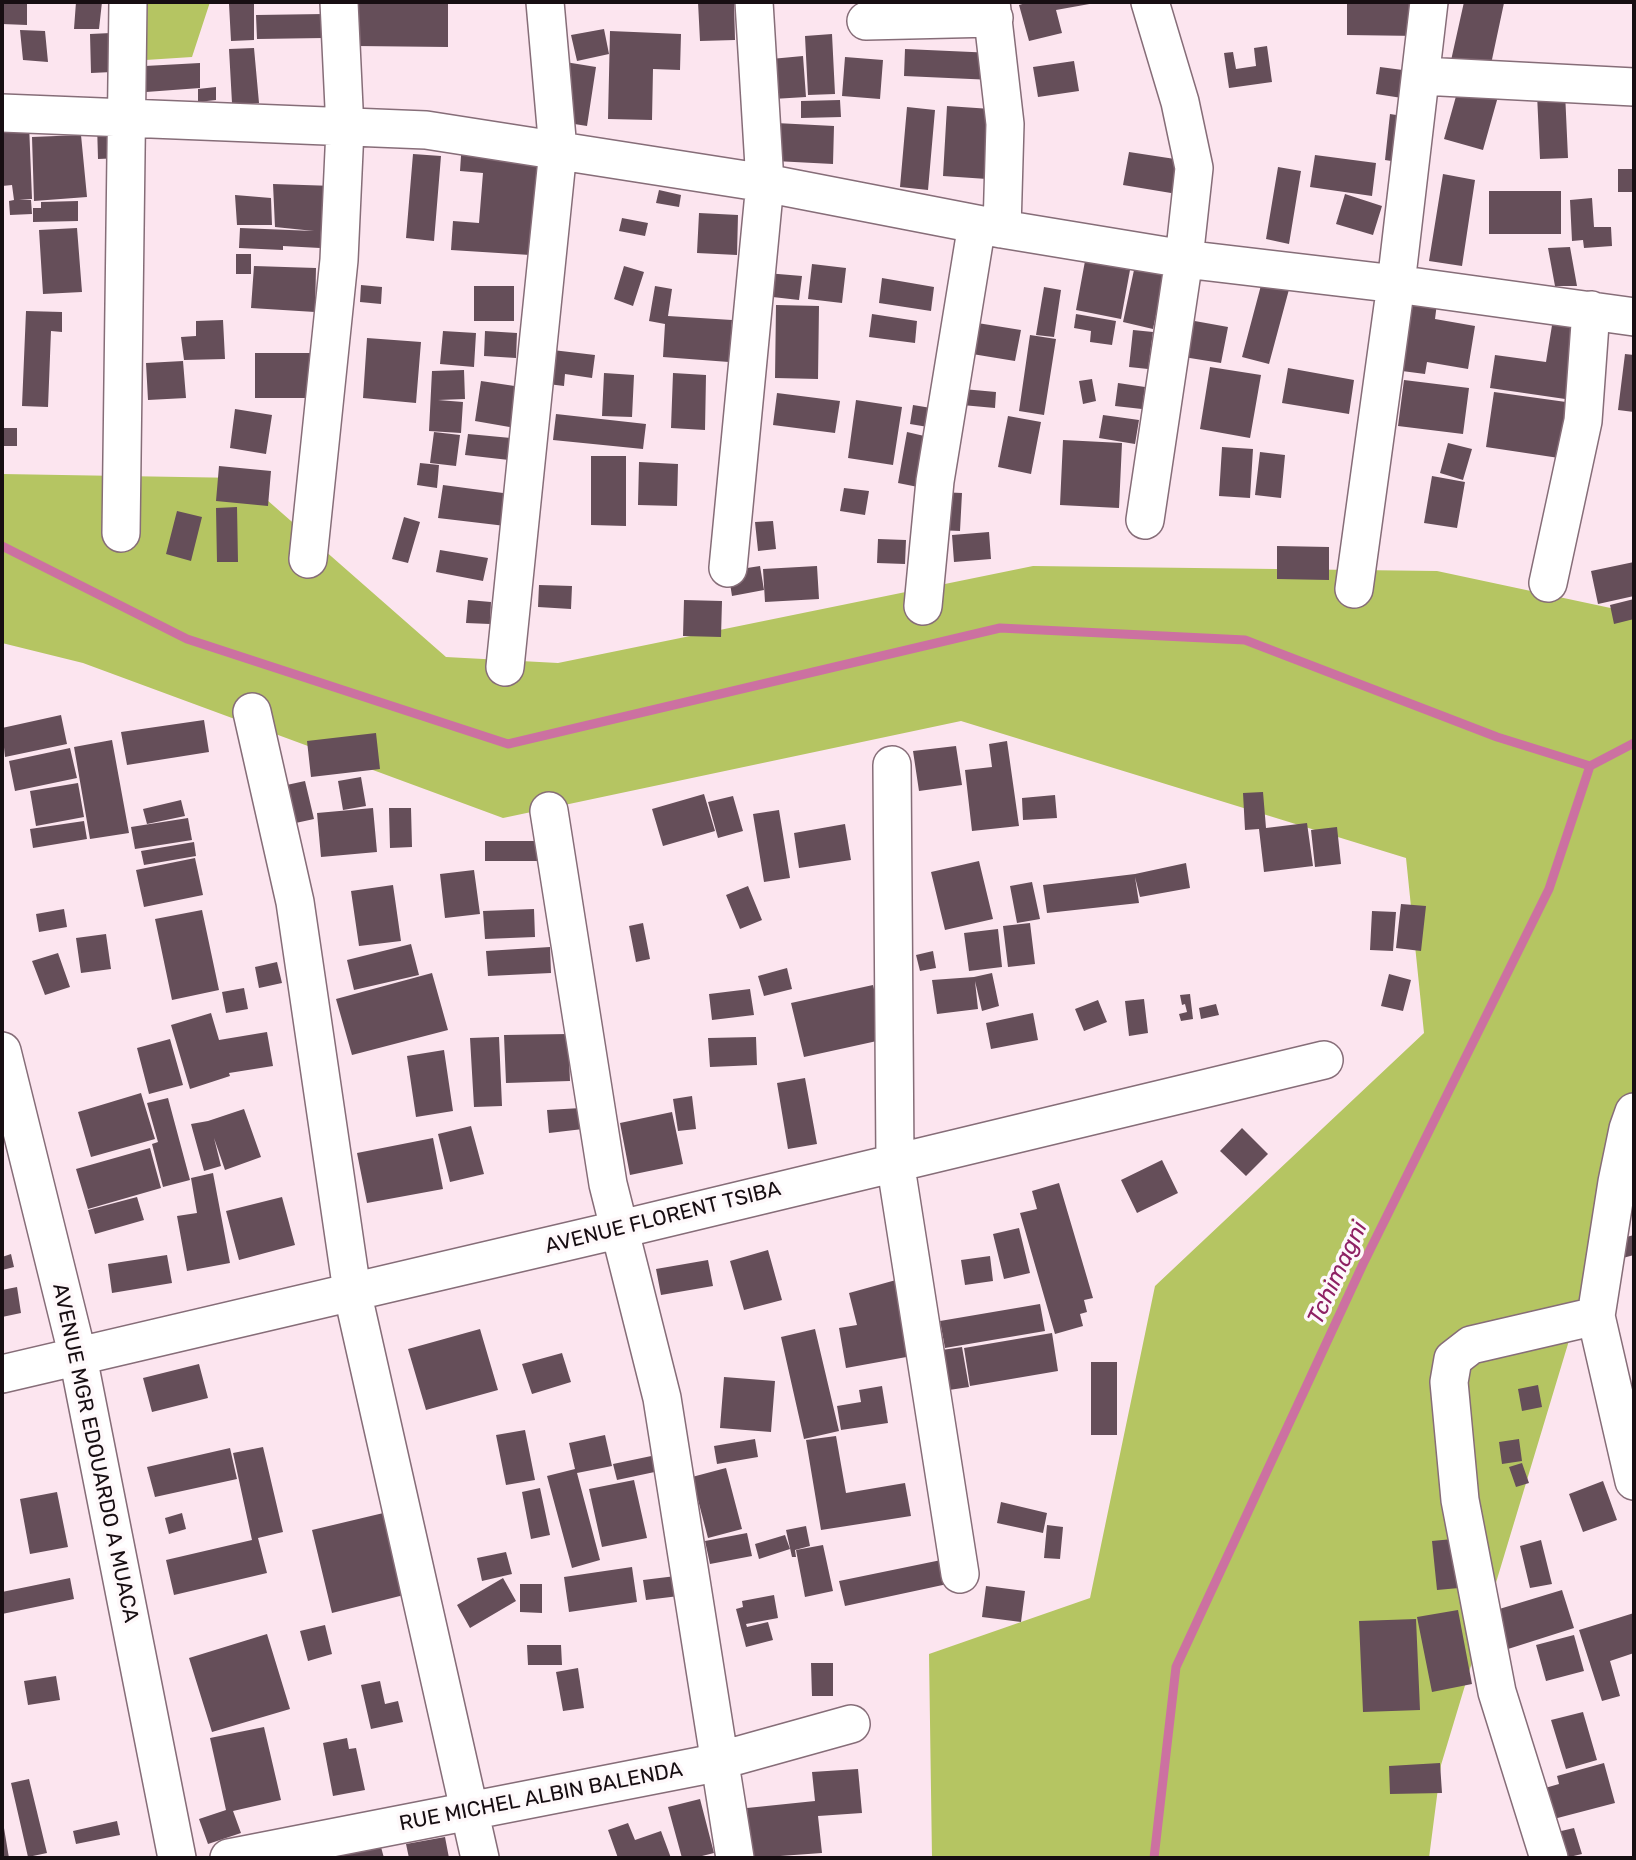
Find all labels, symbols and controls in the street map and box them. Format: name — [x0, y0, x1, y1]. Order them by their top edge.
street label: AVENUE FLORENT TSIBA — [543, 1177, 783, 1259]
water label: Tchimagni — [1302, 1217, 1374, 1329]
street label: AVENUE MGR EDOUARDO A MUACA — [47, 1281, 143, 1625]
street label: RUE MICHEL ALBIN BALENDA — [397, 1757, 685, 1837]

